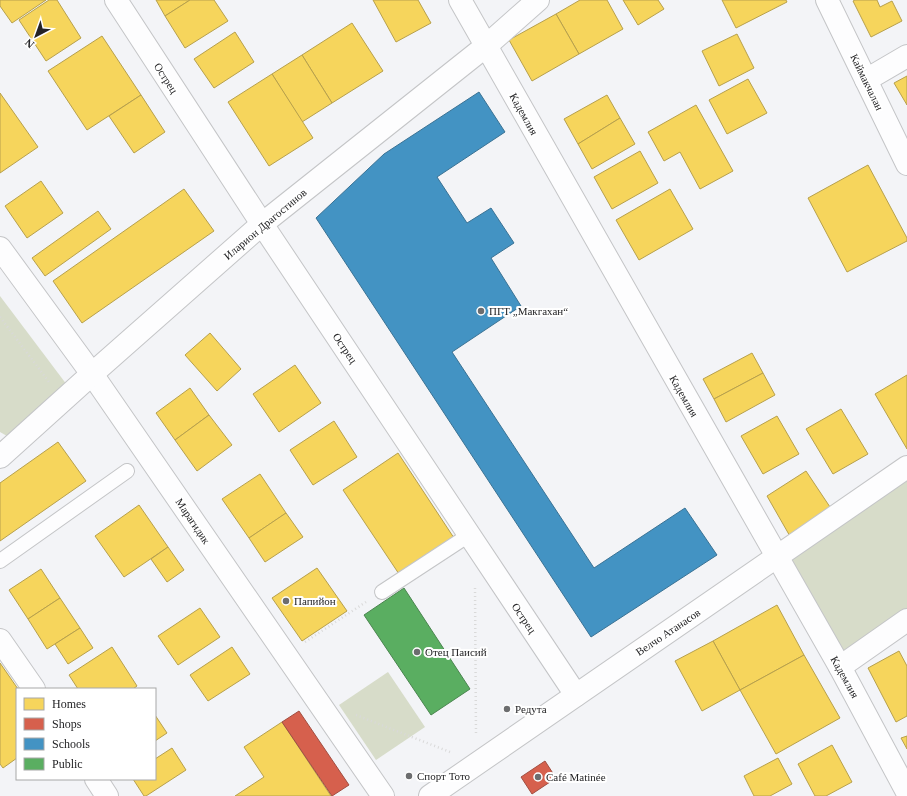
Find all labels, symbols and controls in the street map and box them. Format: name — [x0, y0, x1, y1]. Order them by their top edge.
north arrow — [16, 16, 56, 56]
text: N — [22, 36, 36, 51]
street label: Каймакчалан — [848, 52, 886, 112]
street label: Острец — [152, 60, 180, 96]
street label: Кадемлия — [508, 91, 540, 137]
street label: Иларион Драгостинов — [221, 186, 309, 262]
place label: ПГТ „Макгахан“ — [489, 305, 568, 317]
marker: ПГТ „Макгахан“ — [476, 306, 486, 316]
street label: Острец — [331, 331, 360, 366]
street label: Кадемлия — [667, 373, 701, 419]
street label: Марагидик — [173, 496, 213, 547]
place label: Папийон — [294, 595, 336, 607]
marker: Папийон — [281, 596, 291, 606]
street label: Острец — [510, 601, 539, 636]
street label: Велчо Атанасов — [634, 606, 702, 658]
place label: Отец Паисий — [425, 646, 487, 658]
marker: Отец Паисий — [412, 647, 422, 657]
street label: Кадемлия — [829, 654, 861, 700]
legend — [16, 688, 156, 780]
text: Homes — [52, 697, 86, 711]
place label: Редута — [515, 703, 547, 715]
marker: Редута — [502, 704, 512, 714]
text: Shops — [52, 717, 82, 731]
text: Schools — [52, 737, 90, 751]
text: Public — [52, 757, 83, 771]
place label: Спорт Тото — [417, 770, 471, 782]
marker: Спорт Тото — [404, 771, 414, 781]
place label: Café Matinée — [546, 771, 606, 783]
marker: Café Matinée — [533, 772, 543, 782]

